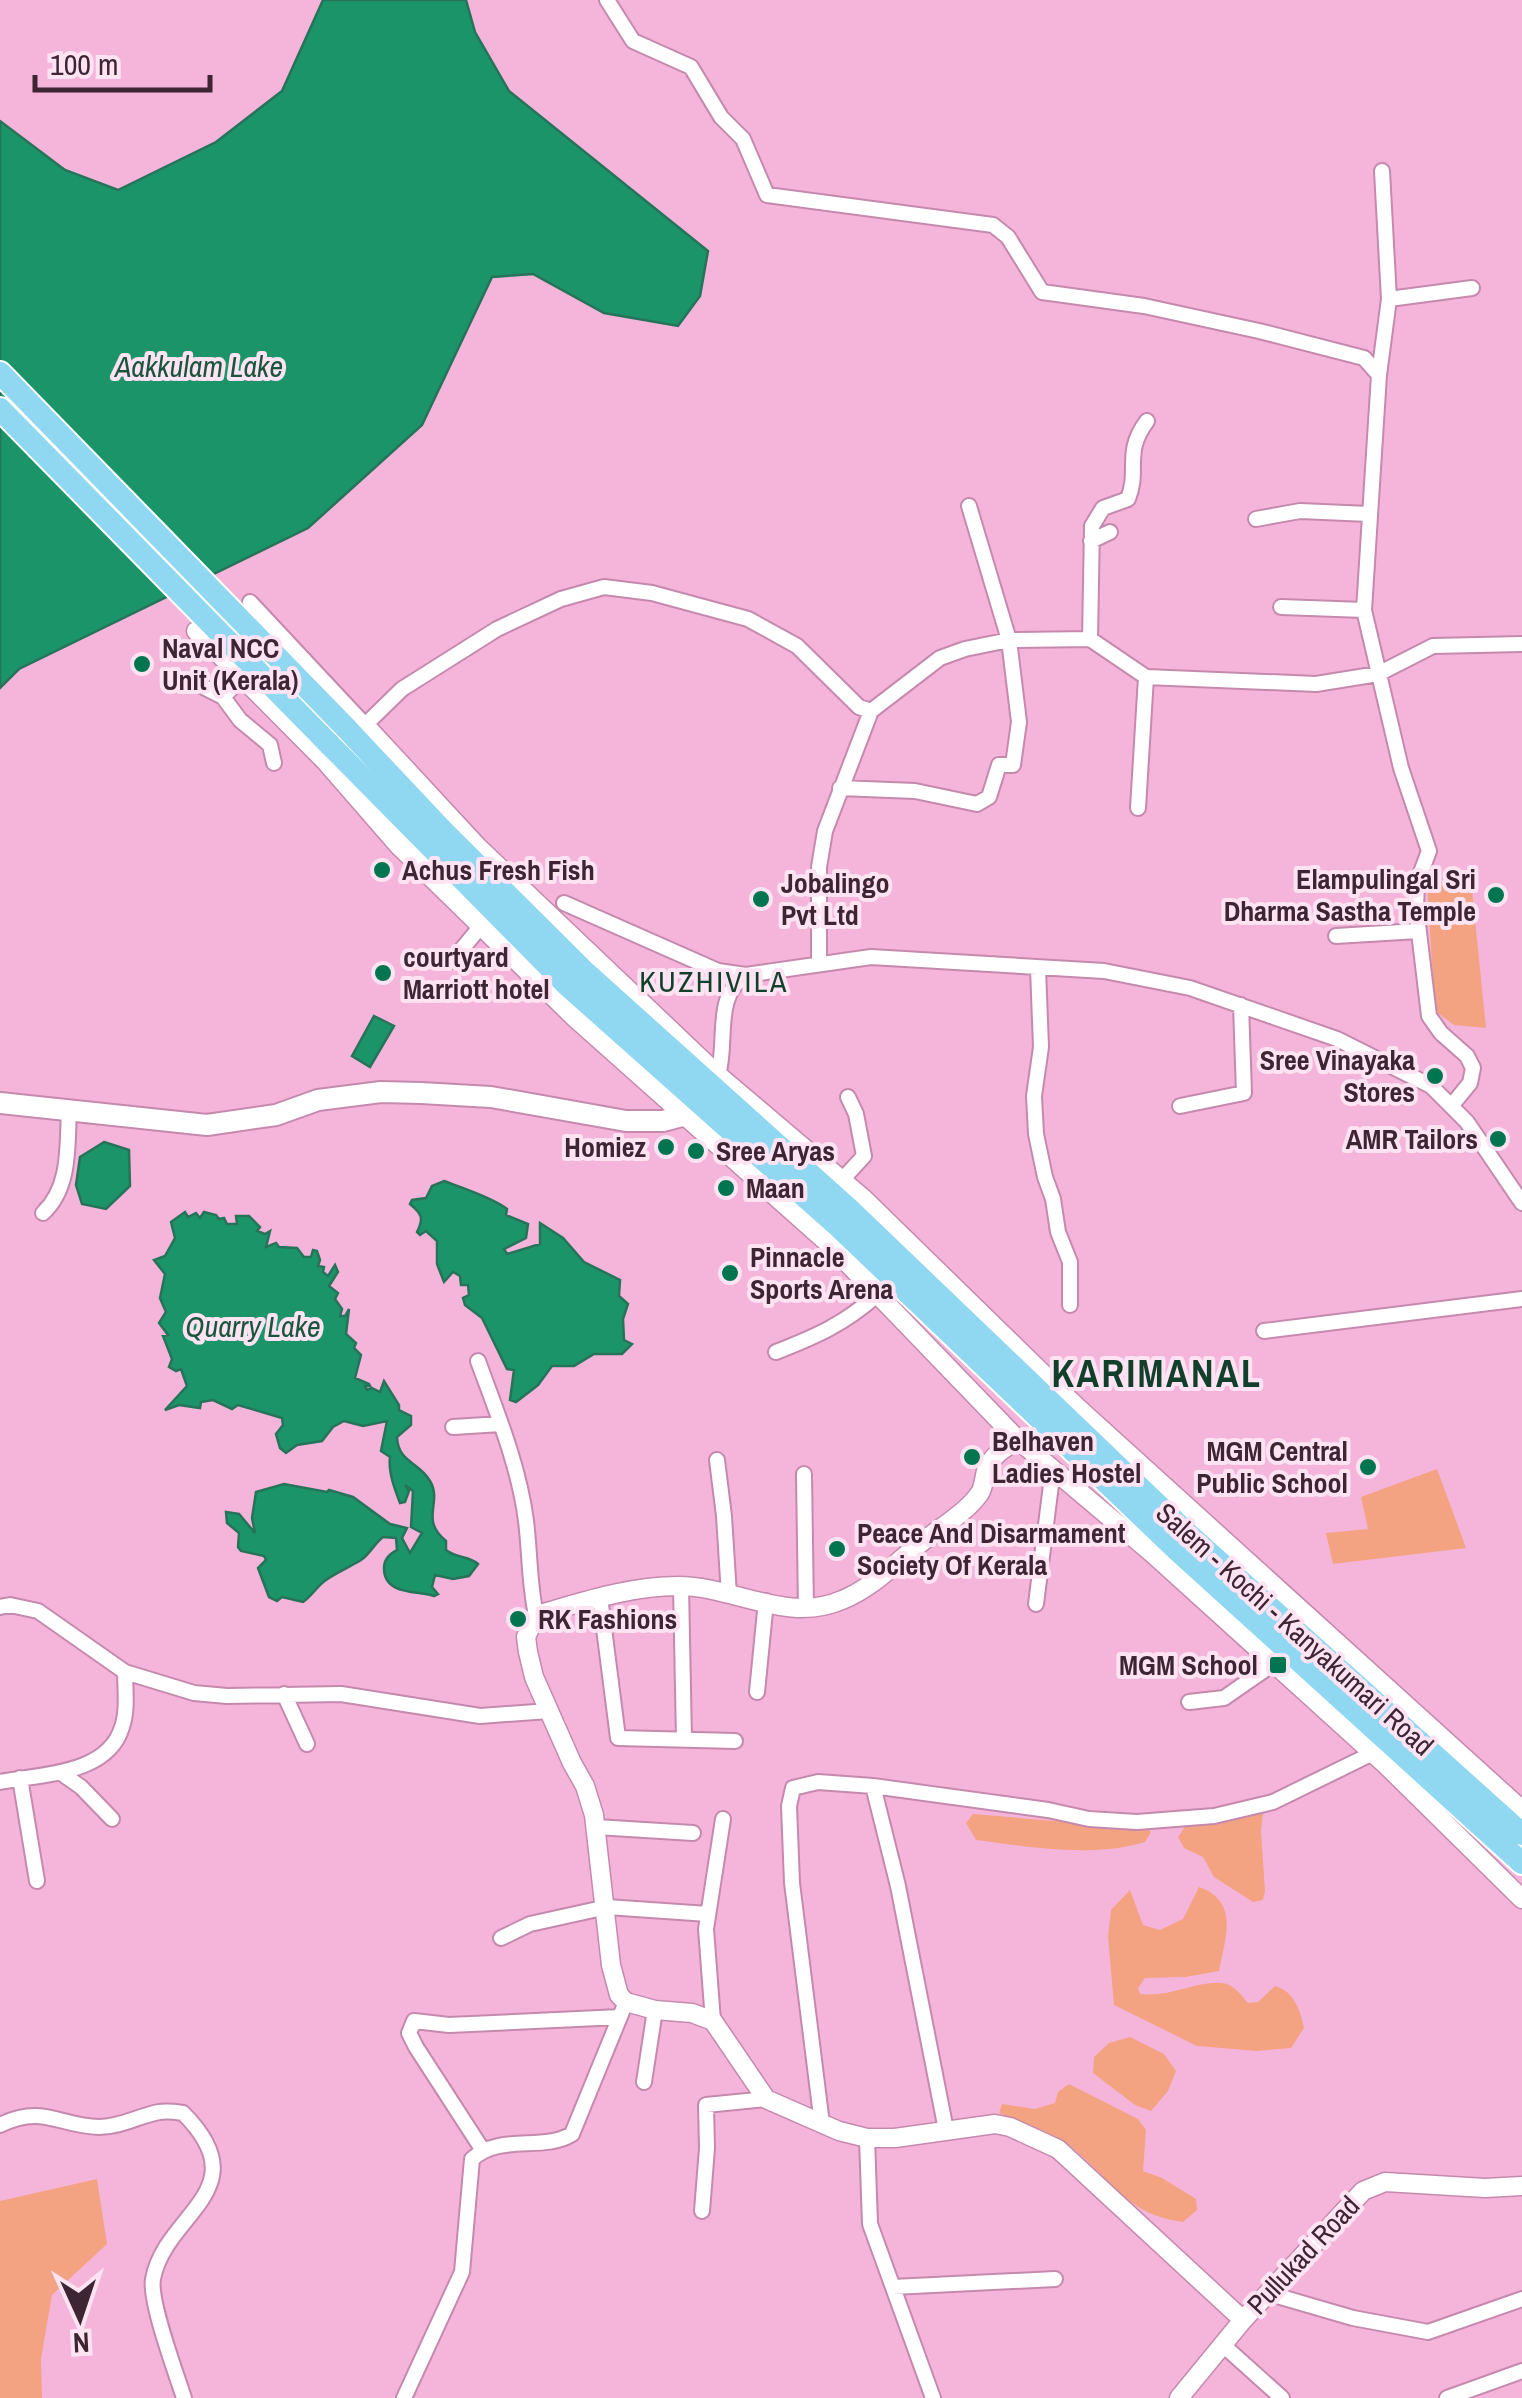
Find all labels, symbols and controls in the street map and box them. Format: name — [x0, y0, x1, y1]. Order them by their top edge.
scale bar — [35, 30, 210, 92]
text: 100 m — [50, 44, 118, 84]
water label: Aakkulam Lake — [113, 346, 283, 386]
place label: Naval NCC Unit (Kerala) — [162, 629, 299, 699]
marker: Naval NCC Unit (Kerala) — [131, 653, 153, 675]
place label: Achus Fresh Fish — [402, 851, 595, 889]
marker: Achus Fresh Fish — [371, 859, 393, 881]
place label: Elampulingal Sri Dharma Sastha Temple — [1224, 860, 1476, 930]
place label: Jobalingo Pvt Ltd — [781, 864, 889, 934]
marker: Elampulingal Sri Dharma Sastha Temple — [1485, 884, 1507, 906]
marker: Jobalingo Pvt Ltd — [750, 888, 772, 910]
place label: courtyard Marriott hotel — [403, 938, 550, 1008]
district label: KUZHIVILA — [639, 961, 789, 1001]
marker: courtyard Marriott hotel — [372, 962, 394, 984]
place label: Sree Vinayaka Stores — [1260, 1041, 1415, 1111]
marker: Sree Vinayaka Stores — [1424, 1065, 1446, 1087]
place label: AMR Tailors — [1346, 1120, 1478, 1158]
place label: Homiez — [564, 1128, 646, 1166]
marker: AMR Tailors — [1487, 1128, 1509, 1150]
place label: Sree Aryas — [716, 1132, 835, 1170]
marker: Homiez — [655, 1136, 677, 1158]
marker: Sree Aryas — [685, 1140, 707, 1162]
place label: Maan — [746, 1169, 805, 1207]
marker: Maan — [715, 1177, 737, 1199]
place label: Pinnacle Sports Arena — [750, 1238, 894, 1308]
marker: Pinnacle Sports Arena — [719, 1262, 741, 1284]
water label: Quarry Lake — [185, 1306, 321, 1346]
district label: KARIMANAL — [1051, 1348, 1263, 1399]
place label: Belhaven Ladies Hostel — [992, 1422, 1141, 1492]
place label: MGM Central Public School — [1196, 1432, 1348, 1502]
marker: Belhaven Ladies Hostel — [961, 1446, 983, 1468]
marker: MGM Central Public School — [1357, 1456, 1379, 1478]
street label: Salem - Kochi - Kanyakumari Road — [1148, 1494, 1442, 1764]
place label: Peace And Disarmament Society Of Kerala — [857, 1514, 1126, 1584]
marker: Peace And Disarmament Society Of Kerala — [826, 1538, 848, 1560]
place label: RK Fashions — [538, 1600, 677, 1638]
marker: RK Fashions — [507, 1608, 529, 1630]
place label: MGM School — [1119, 1646, 1258, 1684]
marker: MGM School — [1267, 1654, 1289, 1676]
street label: Pullukad Road — [1238, 2187, 1368, 2323]
north arrow — [30, 2268, 130, 2368]
text: N — [72, 2324, 91, 2362]

